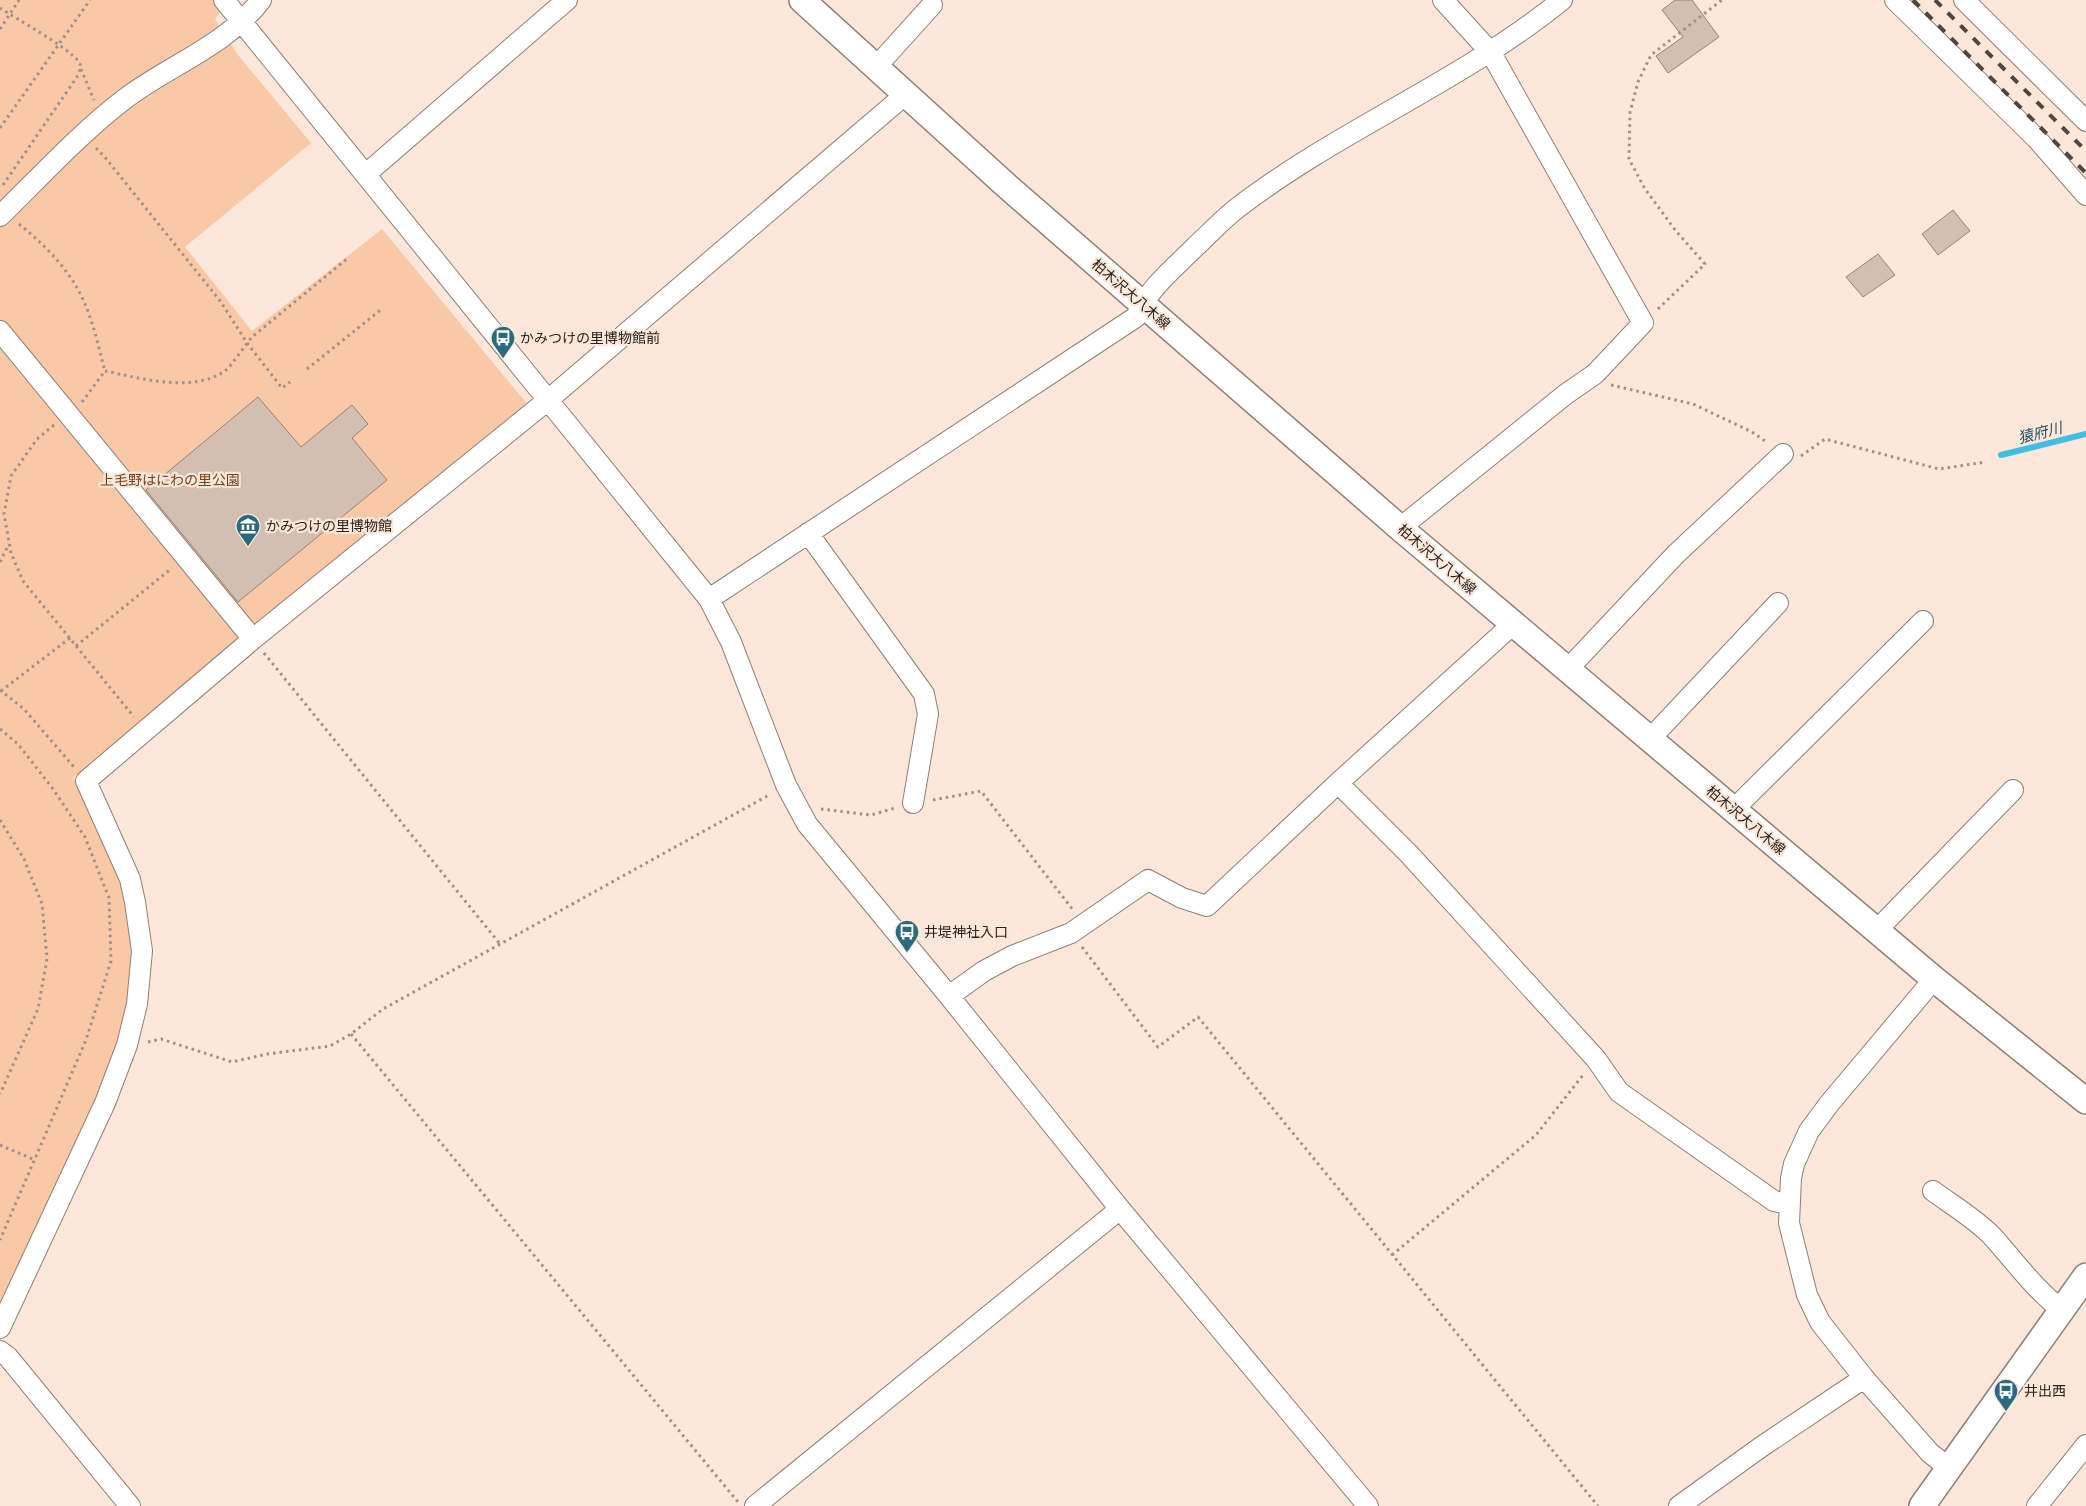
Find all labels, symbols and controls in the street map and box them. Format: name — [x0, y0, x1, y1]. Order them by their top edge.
street label: 柏木沢大八木線 — [1088, 255, 1174, 333]
bus stop icon: かみつけの里博物館前 — [490, 325, 516, 359]
place label: かみつけの里博物館前 — [520, 329, 660, 347]
water label: 猿府川 — [2016, 417, 2066, 447]
park label: 上毛野はにわの里公園 — [100, 471, 240, 489]
museum icon: かみつけの里博物館 — [235, 513, 261, 547]
place label: かみつけの里博物館 — [266, 517, 392, 535]
street label: 柏木沢大八木線 — [1394, 520, 1480, 598]
street label: 柏木沢大八木線 — [1703, 782, 1789, 858]
bus stop icon: 井堤神社入口 — [894, 919, 920, 953]
place label: 井堤神社入口 — [924, 923, 1008, 941]
bus stop icon: 井出西 — [1993, 1378, 2019, 1412]
place label: 井出西 — [2024, 1382, 2066, 1400]

